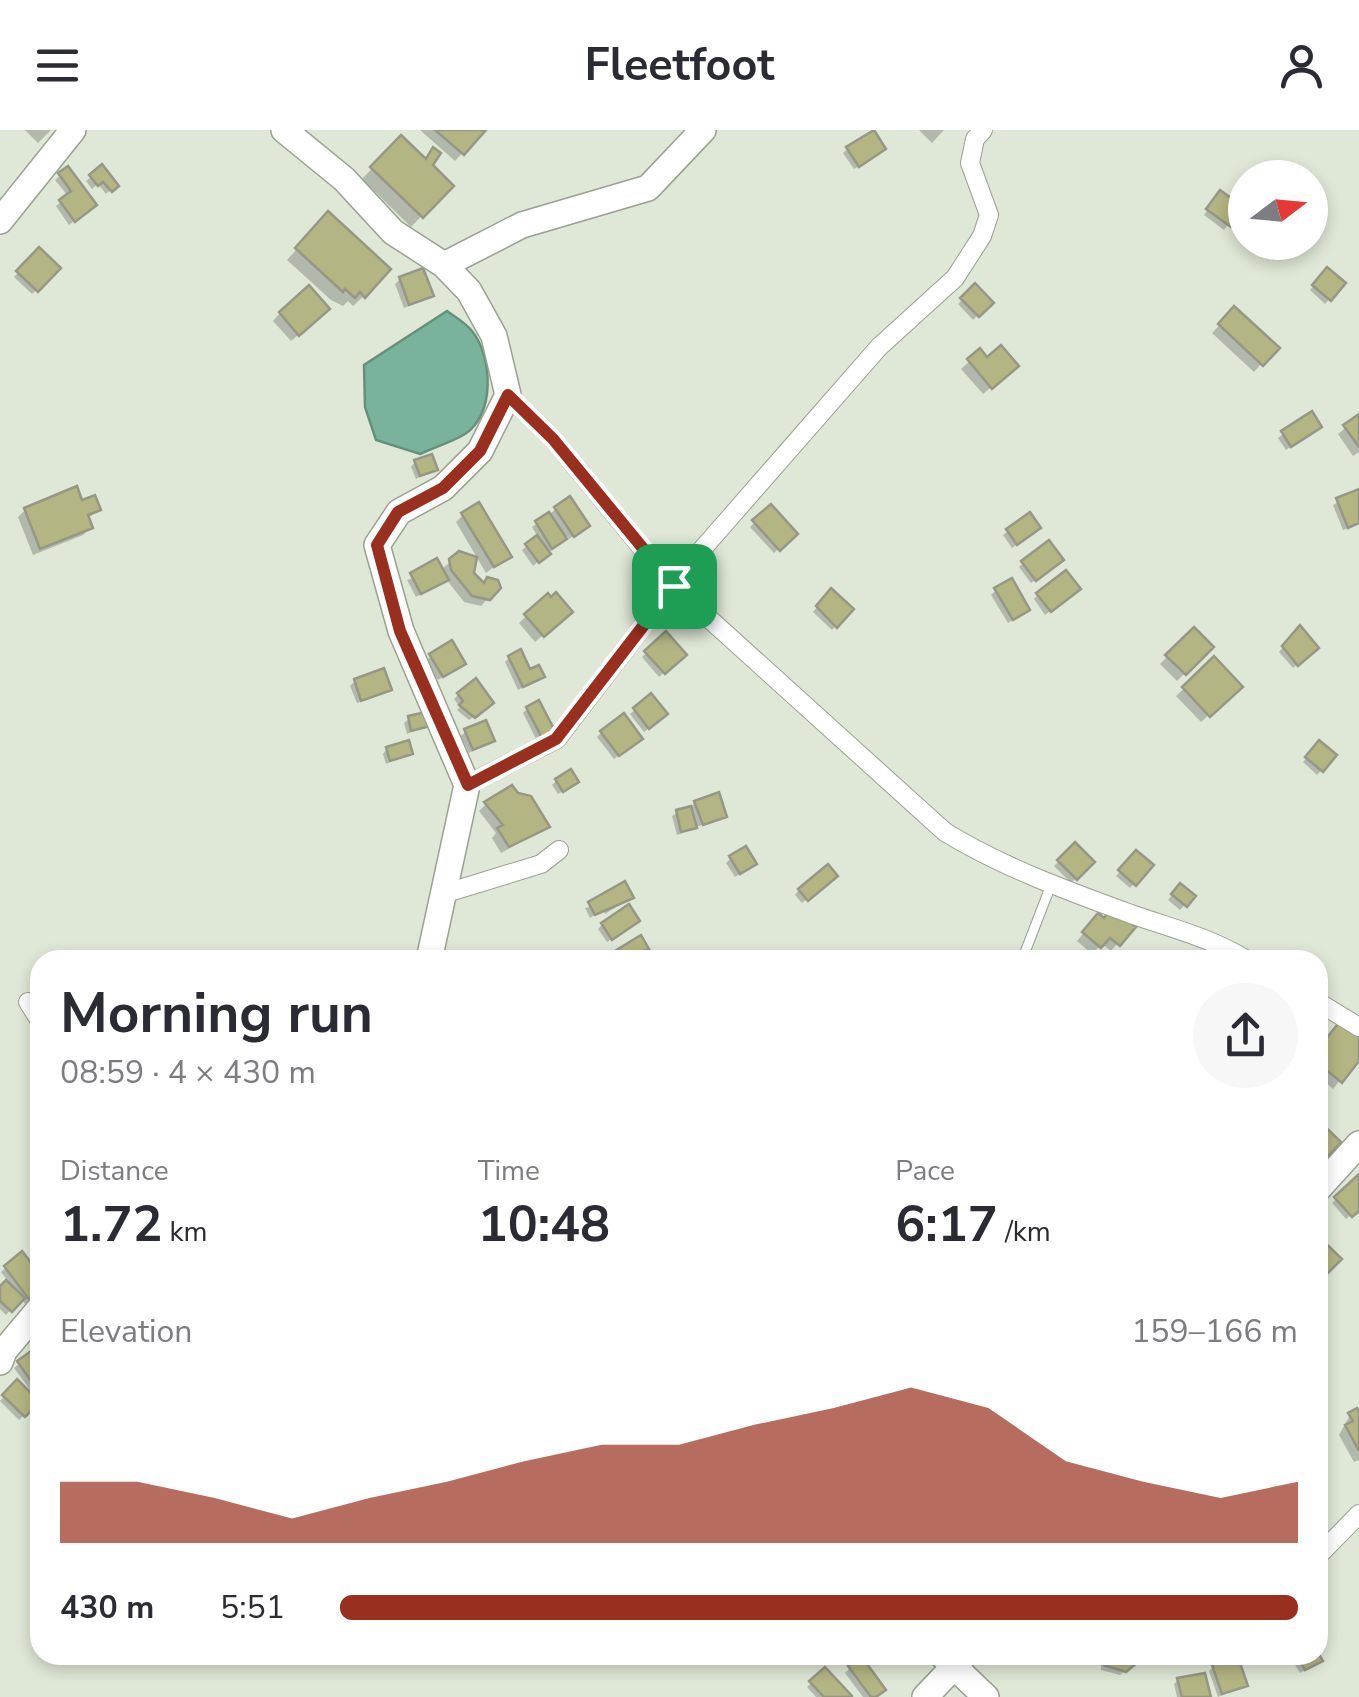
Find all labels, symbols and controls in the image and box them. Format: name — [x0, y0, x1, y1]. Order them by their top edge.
text: Fleetfoot — [585, 35, 775, 96]
icon: menu — [30, 38, 85, 93]
icon: person — [1274, 38, 1329, 93]
north arrow — [1228, 160, 1328, 260]
map controls — [1228, 160, 1328, 260]
pin — [632, 544, 717, 629]
icon: arrive — [647, 559, 702, 614]
text: Morning run — [60, 976, 373, 1051]
button: share — [1193, 983, 1298, 1088]
text: 08:59 · 4 × 430 m — [60, 1051, 316, 1094]
text: Distance — [60, 1152, 169, 1190]
text: Time — [478, 1152, 540, 1190]
text: Pace — [895, 1152, 955, 1190]
text: 1.72 — [60, 1190, 162, 1259]
text: 10:48 — [478, 1190, 610, 1259]
text: 6:17 — [895, 1190, 998, 1259]
text: km — [162, 1213, 208, 1251]
text: /km — [998, 1213, 1051, 1251]
text: Elevation — [60, 1310, 193, 1353]
text: 159–166 m — [1131, 1310, 1298, 1353]
text: 430 m — [60, 1586, 154, 1629]
text: 5:51 — [220, 1586, 285, 1629]

